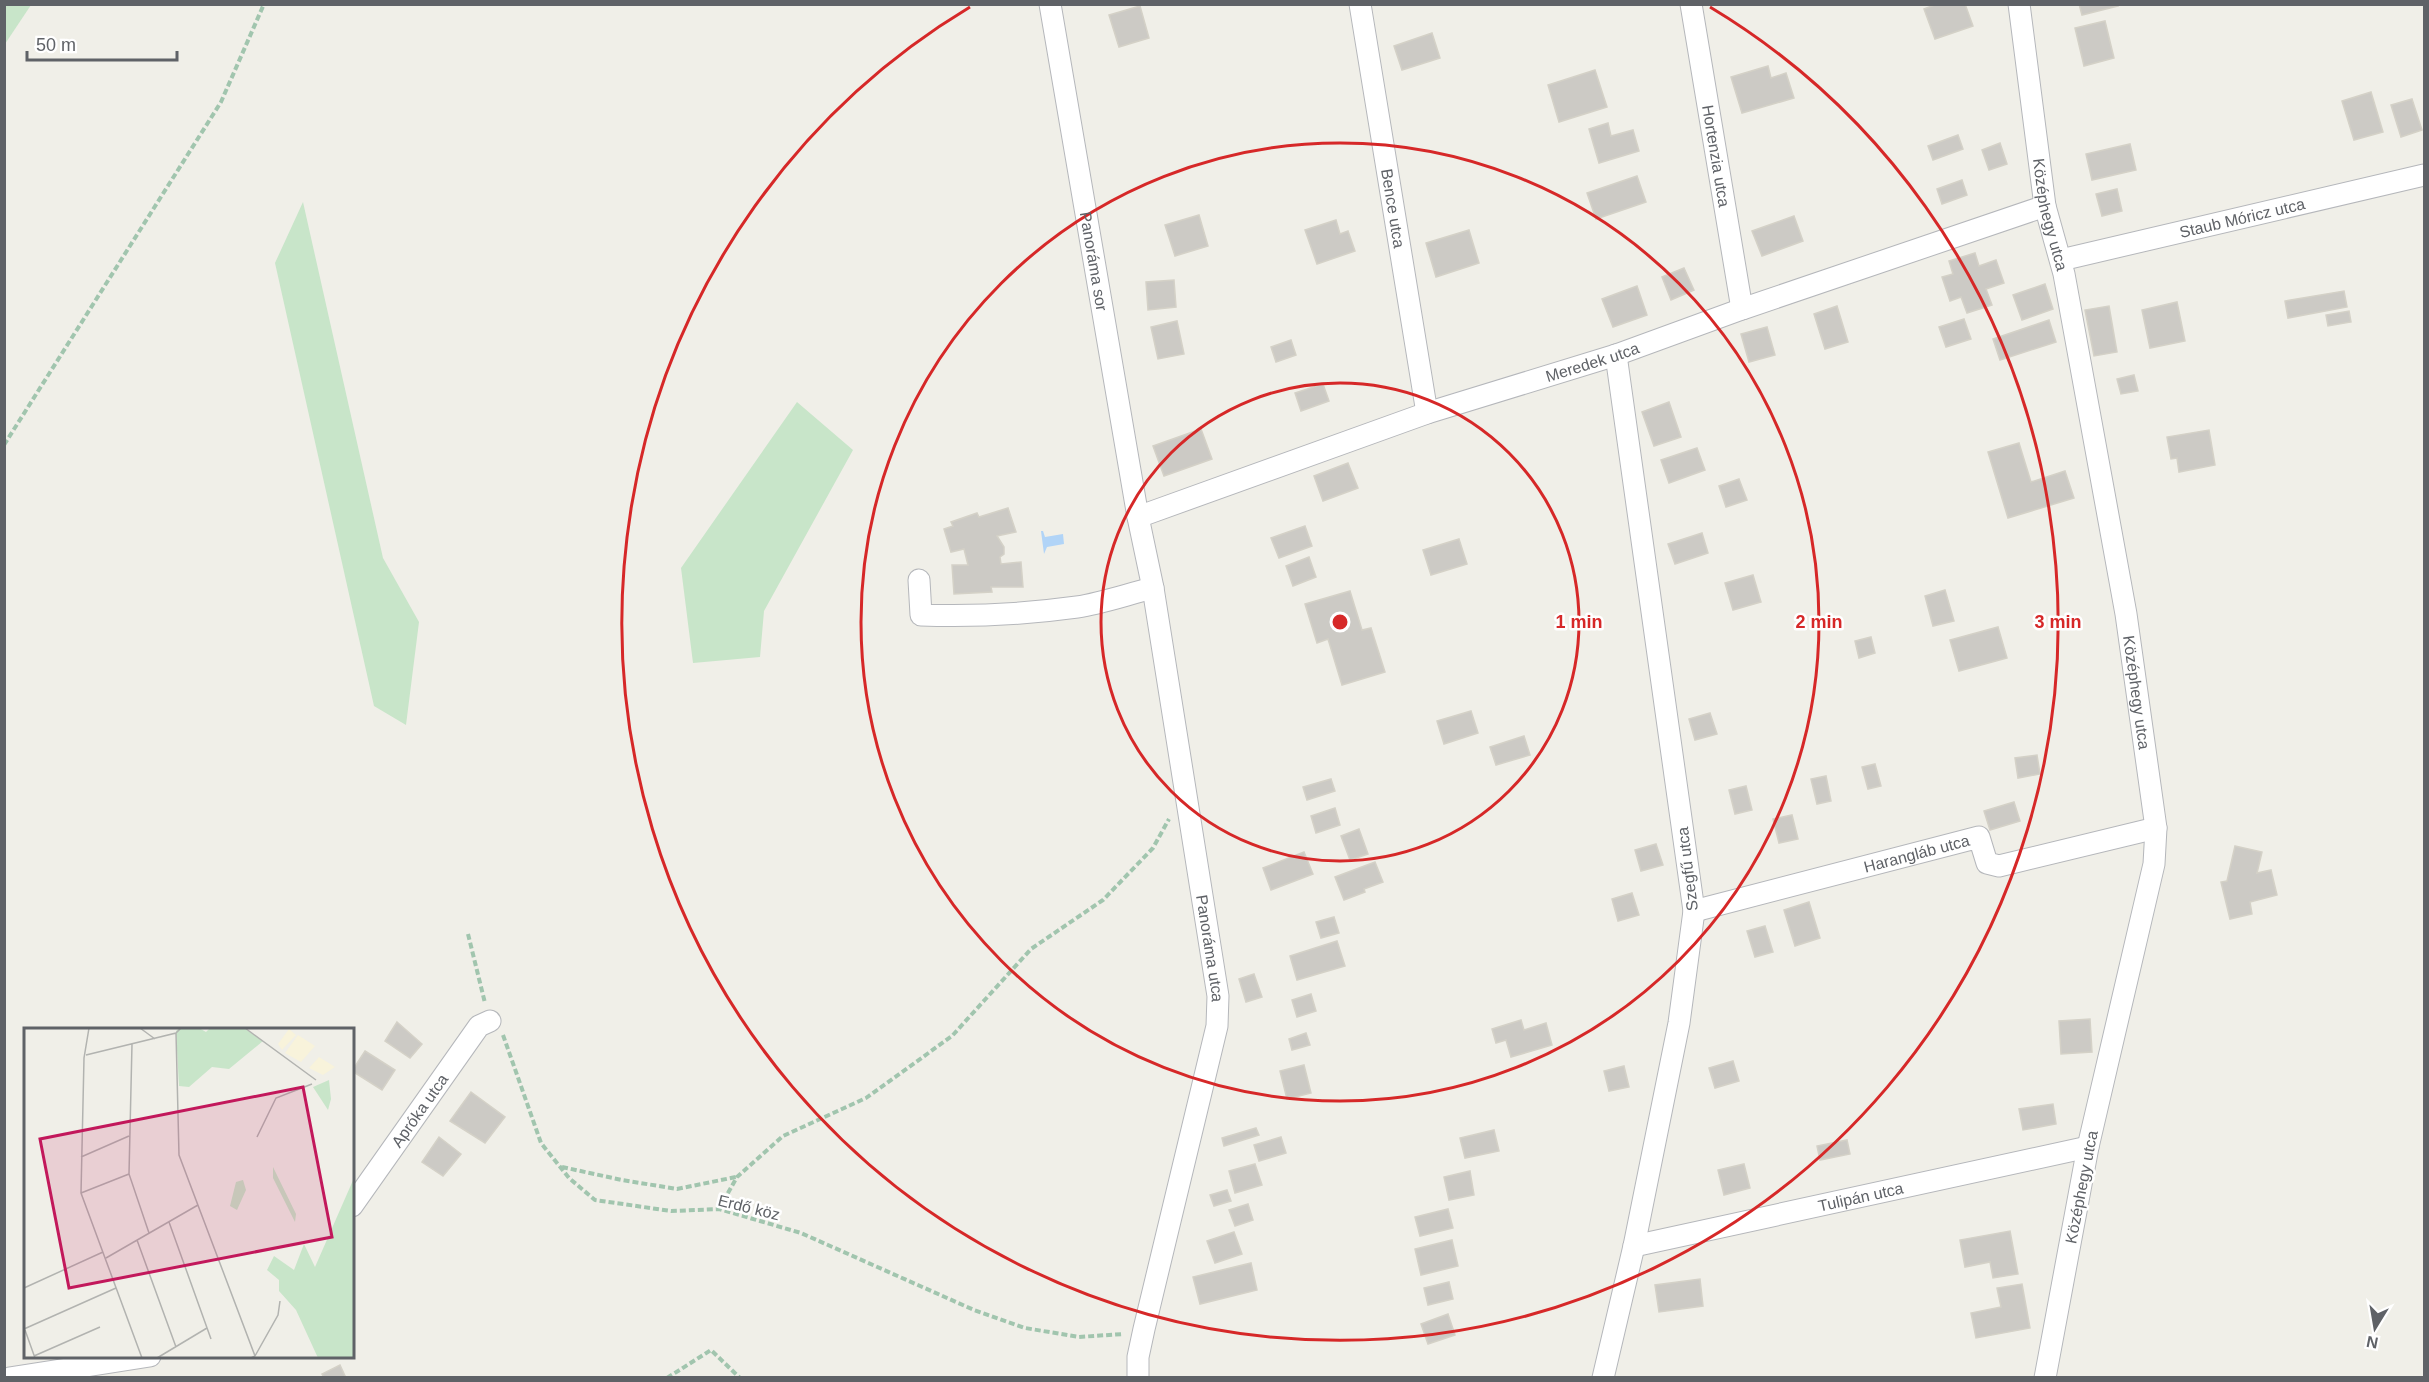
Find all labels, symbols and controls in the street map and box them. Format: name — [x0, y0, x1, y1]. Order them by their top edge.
scale bar — [27, 24, 177, 62]
text: 50 m — [36, 35, 76, 55]
street label: Hortenzia utca — [1699, 104, 1733, 208]
street label: Középhegy utca — [2030, 157, 2071, 273]
street label: Bence utca — [1378, 167, 1408, 249]
street label: Staub Móricz utca — [2178, 195, 2307, 241]
street label: Panoráma sor — [1077, 210, 1111, 313]
street label: Meredek utca — [1544, 339, 1641, 385]
centre of rings — [1330, 612, 1350, 632]
text: 1 min — [1555, 612, 1603, 632]
text: 2 min — [1795, 612, 1843, 632]
text: 3 min — [2034, 612, 2082, 632]
street label: Középhegy utca — [2120, 634, 2153, 751]
street label: Szegfű utca — [1674, 826, 1701, 912]
street label: Harangláb utca — [1862, 832, 1972, 876]
street label: Panoráma utca — [1193, 894, 1226, 1002]
inset map — [24, 1028, 354, 1358]
street label: Apróka utca — [388, 1071, 451, 1150]
street label: Középhegy utca — [2062, 1129, 2101, 1245]
street label: Tulipán utca — [1817, 1180, 1905, 1215]
street label: Erdő köz — [716, 1192, 782, 1223]
north arrow — [2345, 1298, 2405, 1358]
text: N — [2365, 1333, 2380, 1352]

